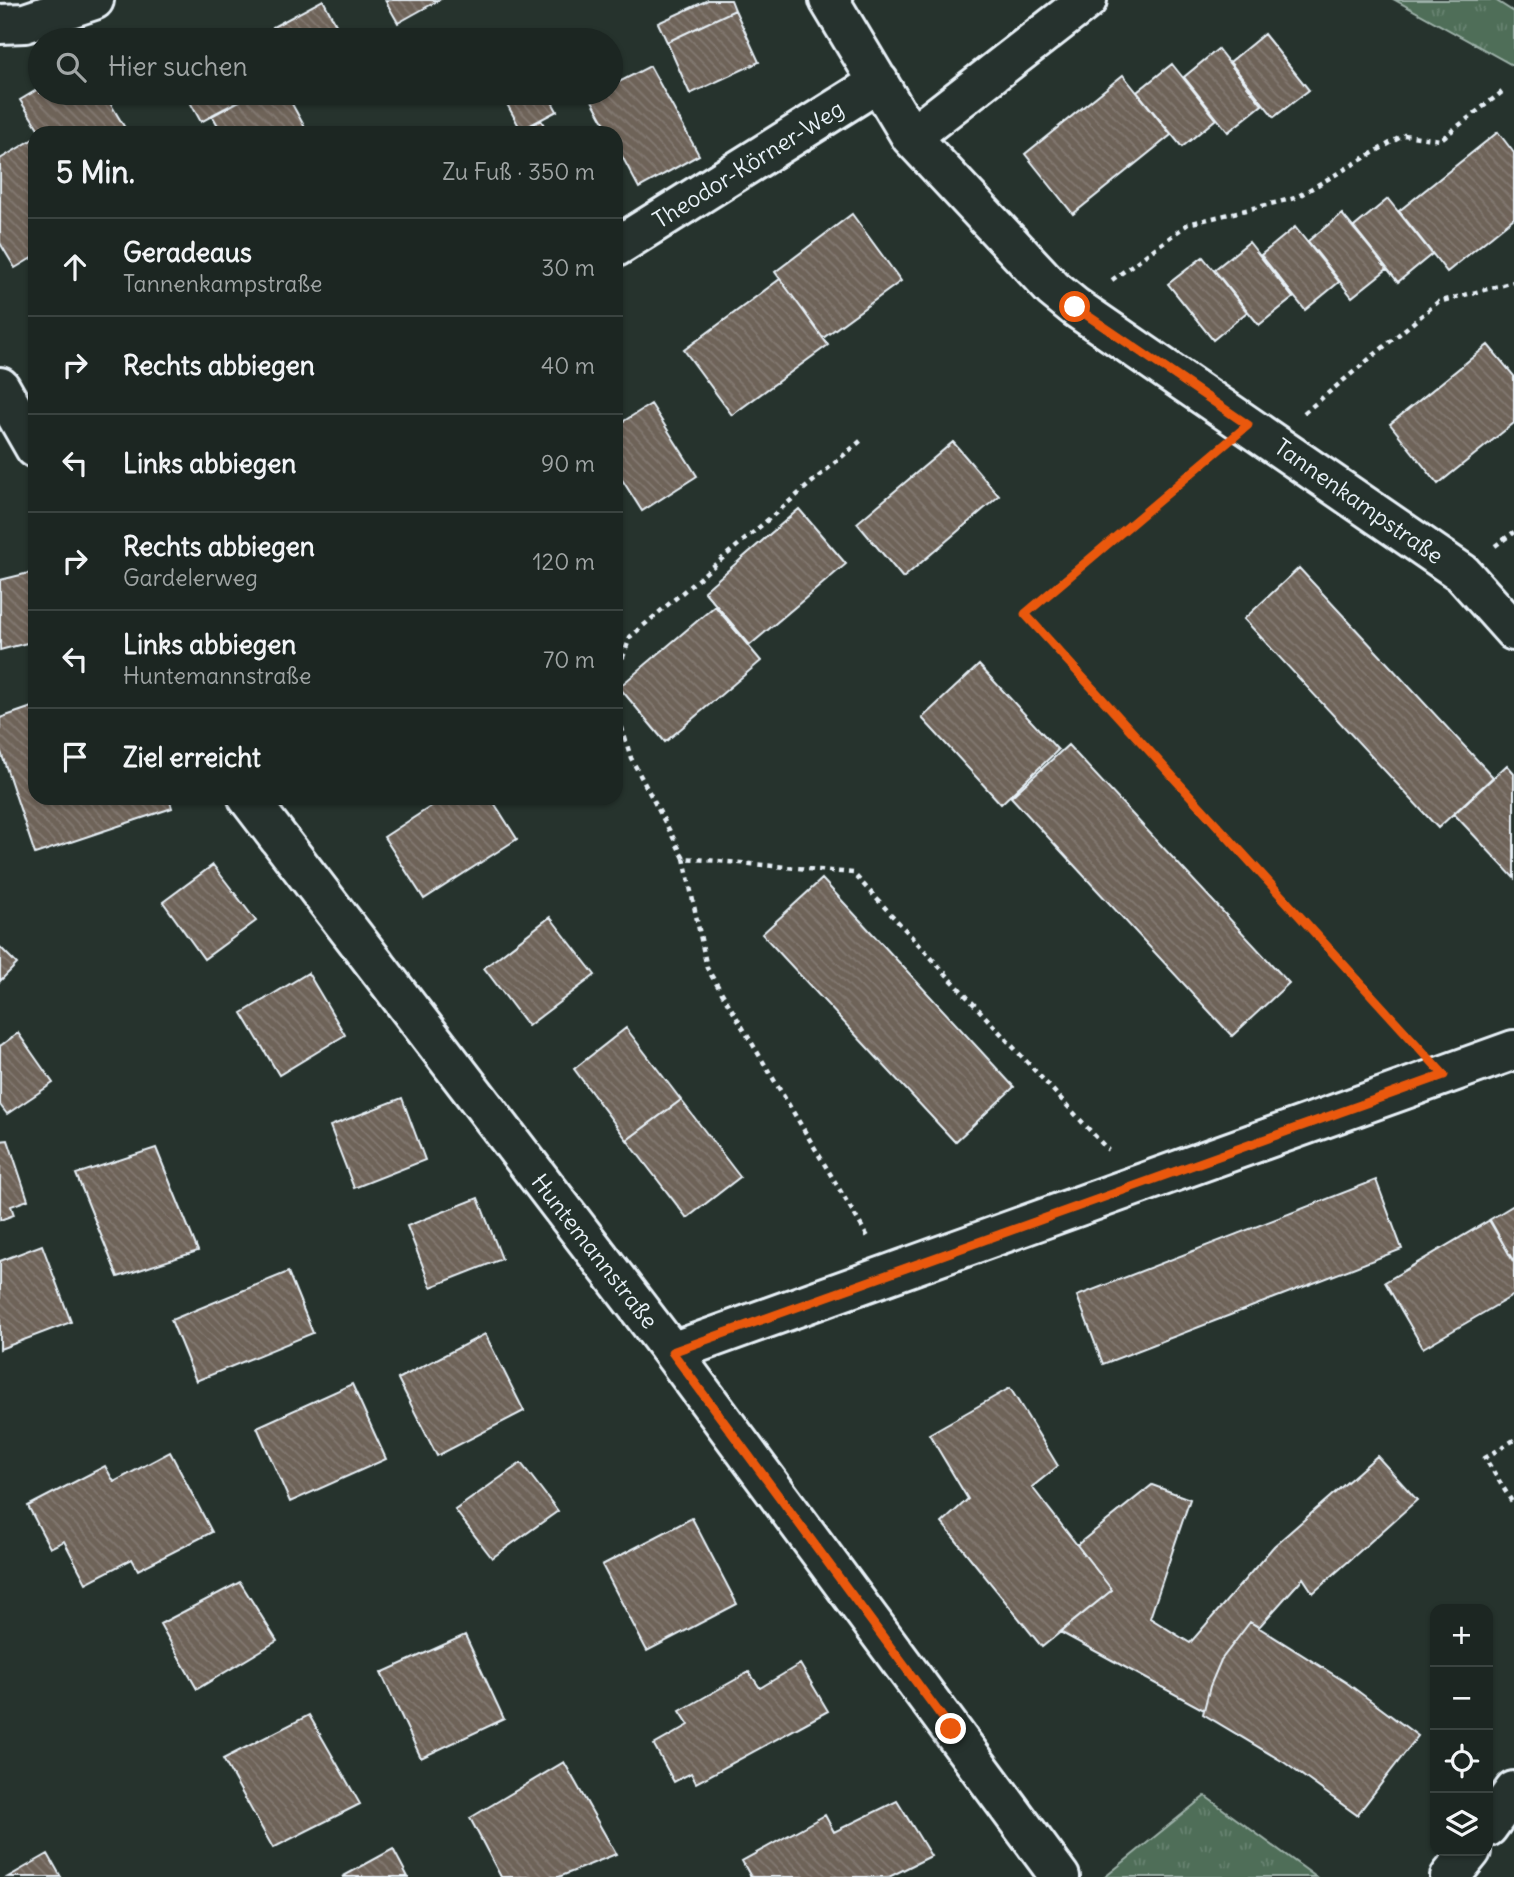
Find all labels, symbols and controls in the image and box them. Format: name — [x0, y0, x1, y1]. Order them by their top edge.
search box — [28, 28, 623, 105]
icon: search — [52, 48, 90, 86]
text: Hier suchen — [108, 50, 248, 83]
street label: Theodor-Körner-Weg — [647, 94, 849, 234]
text: 5 Min. — [56, 153, 135, 191]
text: Zu Fuß · 350 m — [442, 157, 595, 186]
text: Geradeaus — [123, 236, 252, 269]
icon: ahead — [56, 248, 94, 286]
text: 30 m — [541, 253, 595, 282]
text: Tannenkampstraße — [123, 269, 322, 298]
route start — [1059, 291, 1090, 322]
icon: right — [56, 346, 94, 384]
text: Rechts abbiegen — [123, 349, 315, 382]
text: 40 m — [541, 351, 595, 380]
street label: Tannenkampstraße — [1269, 432, 1449, 570]
icon: left — [56, 444, 94, 482]
text: Links abbiegen — [123, 447, 296, 480]
text: 90 m — [541, 449, 595, 478]
text: Rechts abbiegen — [123, 530, 315, 563]
icon: right — [56, 542, 94, 580]
text: 120 m — [532, 547, 595, 576]
text: Gardelerweg — [123, 563, 258, 592]
text: Links abbiegen — [123, 628, 296, 661]
icon: left — [56, 640, 94, 678]
text: 70 m — [543, 645, 595, 674]
text: Huntemannstraße — [123, 661, 311, 690]
icon: arrive — [56, 738, 94, 776]
text: Ziel erreicht — [123, 741, 261, 774]
street label: Huntemannstraße — [526, 1168, 664, 1334]
map controls — [1430, 1604, 1493, 1856]
button: + — [1430, 1604, 1493, 1667]
button: − — [1430, 1667, 1493, 1730]
route end — [935, 1713, 966, 1744]
button: locate — [1430, 1730, 1493, 1793]
button: layers — [1430, 1793, 1493, 1856]

